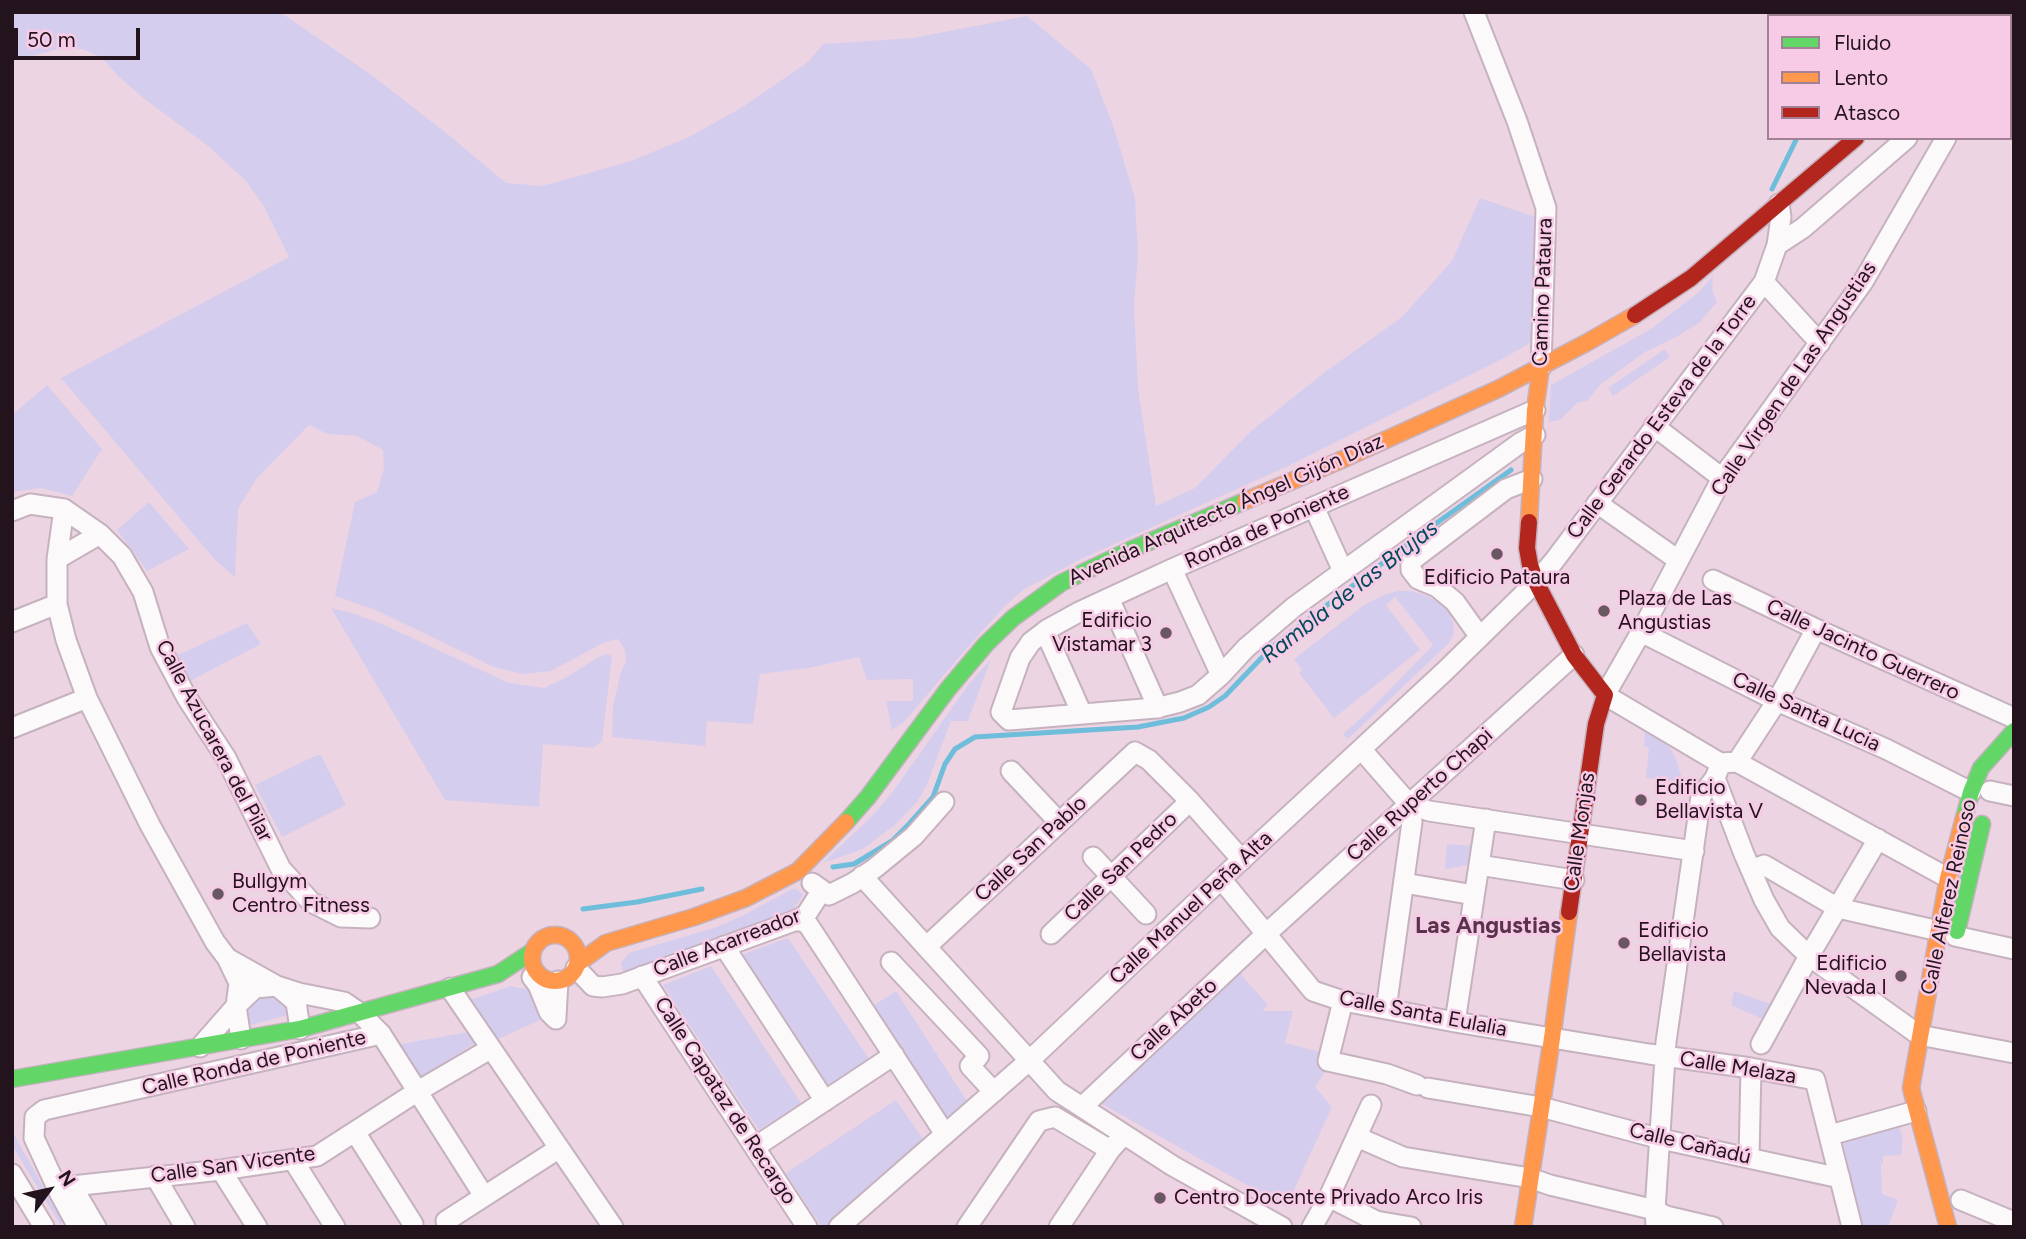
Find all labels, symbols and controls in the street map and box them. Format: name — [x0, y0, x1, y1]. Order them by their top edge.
scale bar — [18, 14, 144, 58]
legend — [1767, 14, 2012, 140]
text: 50 m — [27, 27, 76, 52]
text: Fluido — [1834, 30, 1891, 55]
text: Lento — [1834, 65, 1888, 90]
text: Atasco — [1834, 100, 1900, 125]
street label: Camino Pataura — [1528, 217, 1558, 367]
street label: Calle Virgen de Las Angustias — [1706, 257, 1882, 501]
street label: Calle Gerardo Esteva de la Torre — [1562, 290, 1762, 544]
street label: Avenida Arquitecto Ángel Gijón Díaz — [1064, 429, 1388, 591]
street label: Ronda de Poniente — [1181, 479, 1353, 575]
water label: Rambla de las Brujas — [1256, 514, 1444, 670]
marker: Edificio Pataura — [1489, 546, 1505, 562]
place label: Edificio Pataura — [1424, 565, 1570, 591]
place label: Plaza de Las Angustias — [1618, 586, 1732, 636]
street label: Calle Jacinto Guerrero — [1762, 594, 1964, 706]
marker: Plaza de Las Angustias — [1596, 603, 1612, 619]
place label: Edificio Vistamar 3 — [1052, 608, 1152, 658]
marker: Edificio Vistamar 3 — [1158, 625, 1174, 641]
street label: Calle Azucarera del Pilar — [150, 636, 278, 846]
street label: Calle Santa Lucia — [1728, 667, 1884, 757]
street label: Calle Ruperto Chapi — [1342, 723, 1498, 867]
street label: Calle Monjas — [1559, 771, 1601, 893]
place label: Edificio Bellavista V — [1655, 775, 1763, 825]
street label: Calle San Pablo — [970, 791, 1092, 907]
marker: Edificio Bellavista V — [1633, 792, 1649, 808]
street label: Calle Alferez Reinoso — [1916, 797, 1982, 997]
street label: Calle San Pedro — [1059, 807, 1183, 927]
street label: Calle Manuel Peña Alta — [1104, 826, 1278, 990]
place label: Bullgym Centro Fitness — [232, 869, 370, 919]
marker: Bullgym Centro Fitness — [210, 886, 226, 902]
street label: Calle Acarreador — [650, 903, 804, 983]
district label: Las Angustias — [1415, 912, 1561, 940]
place label: Edificio Bellavista — [1638, 918, 1726, 968]
marker: Edificio Bellavista — [1616, 935, 1632, 951]
place label: Edificio Nevada I — [1804, 951, 1887, 1001]
marker: Edificio Nevada I — [1893, 968, 1909, 984]
street label: Calle Abeto — [1125, 973, 1223, 1067]
street label: Calle Santa Eulalia — [1337, 985, 1509, 1043]
street label: Calle Capataz de Recargo — [649, 993, 801, 1209]
street label: Calle Ronda de Poniente — [140, 1025, 368, 1101]
street label: Calle Melaza — [1678, 1046, 1798, 1090]
street label: Calle Cañadú — [1627, 1118, 1753, 1170]
street label: Calle San Vicente — [149, 1141, 317, 1189]
north arrow — [14, 1155, 84, 1225]
text: N — [53, 1166, 81, 1191]
place label: Centro Docente Privado Arco Iris — [1174, 1185, 1483, 1211]
marker: Centro Docente Privado Arco Iris — [1152, 1190, 1168, 1206]

